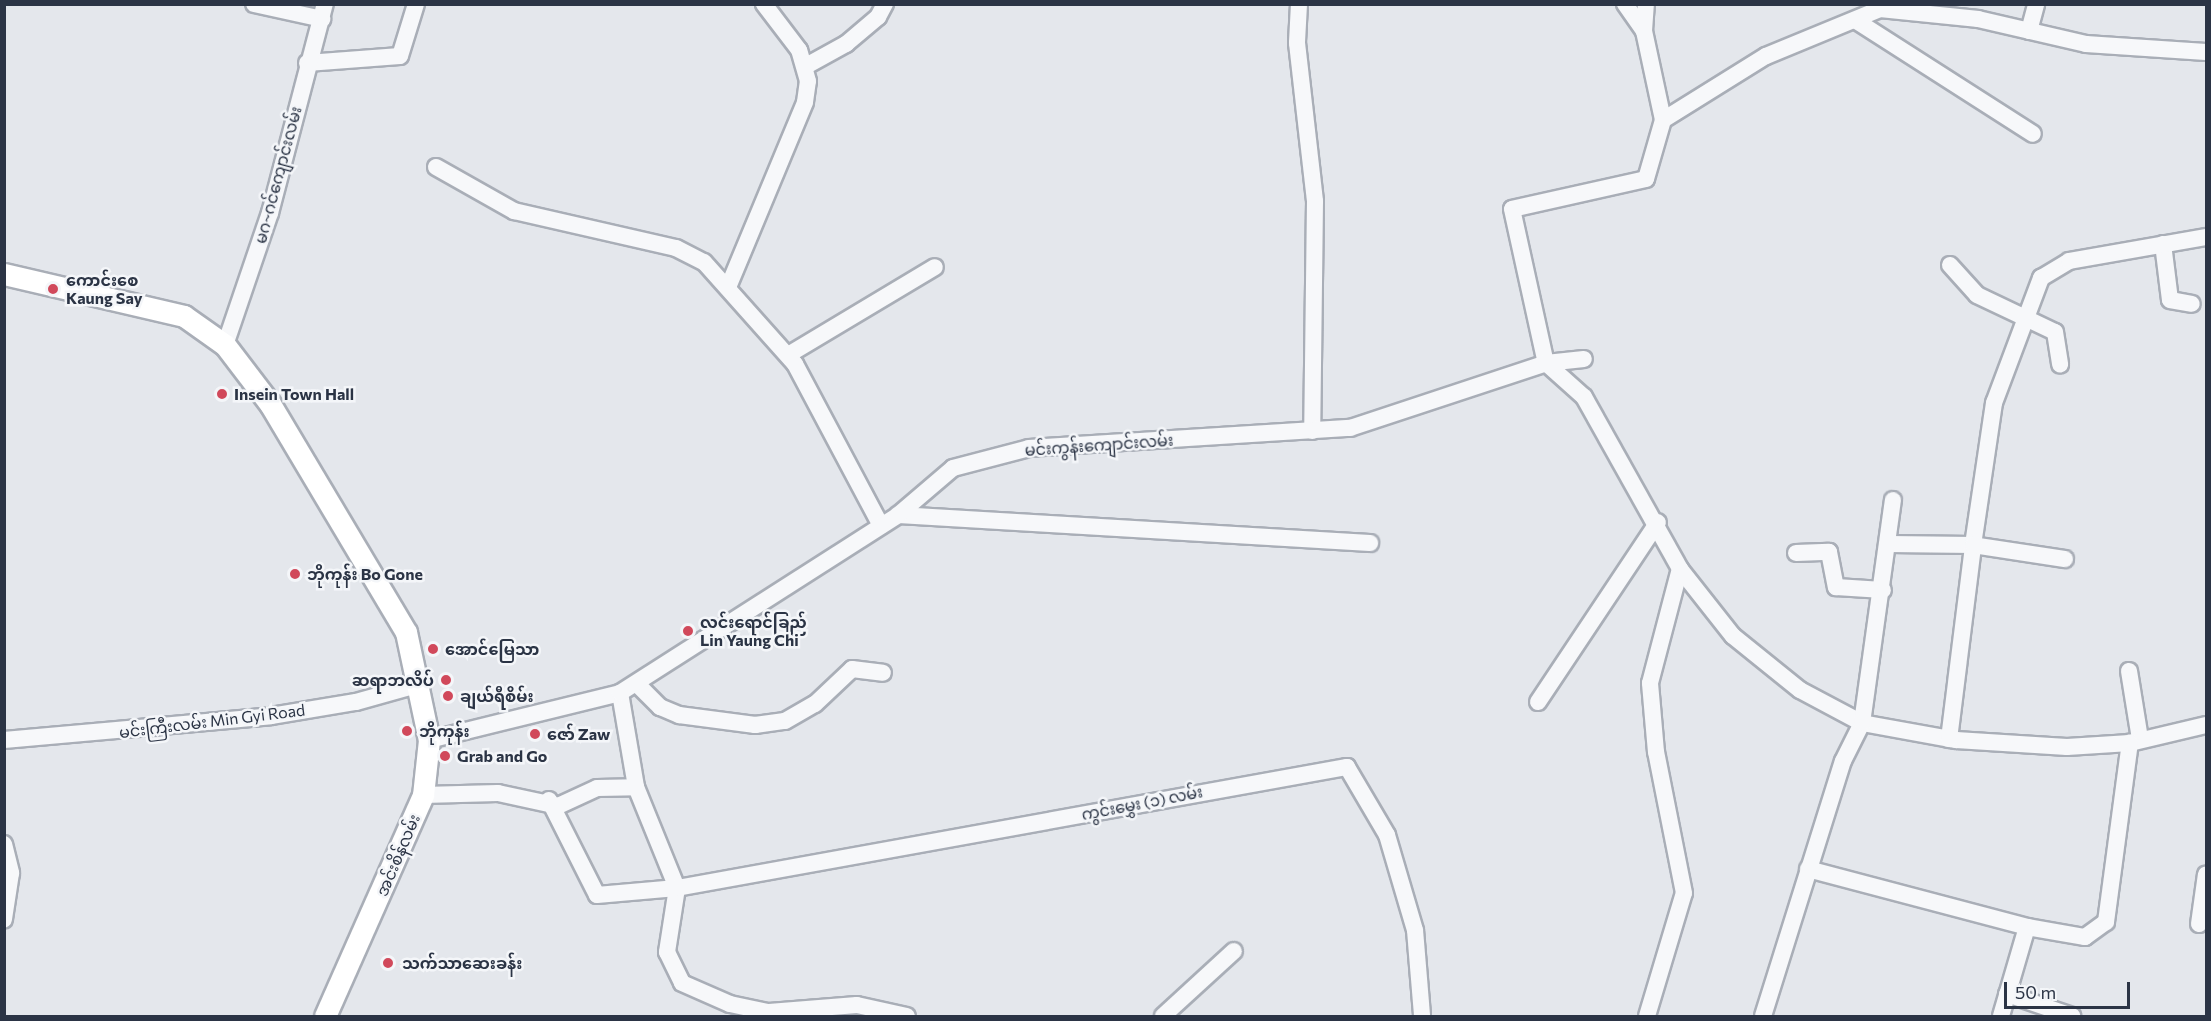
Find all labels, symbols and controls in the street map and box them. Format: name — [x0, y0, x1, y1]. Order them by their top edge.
street label: မဂ~ဂင်ကျောင်းလမ်း — [250, 104, 306, 246]
place label: ကောင်းစေ Kaung Say — [66, 270, 142, 308]
marker: ကောင်းစေ Kaung Say — [44, 280, 62, 298]
place label: Insein Town Hall — [234, 384, 354, 404]
marker: Insein Town Hall — [215, 387, 229, 401]
street label: မင်းကွန်းကျောင်းလမ်း — [1024, 430, 1174, 460]
place label: ဘိုကုန်း Bo Gone — [307, 564, 423, 584]
marker: ဘိုကုန်း Bo Gone — [288, 567, 302, 581]
place label: လင်းရောင်ခြည် Lin Yaung Chi — [700, 612, 807, 650]
marker: လင်းရောင်ခြည် Lin Yaung Chi — [681, 624, 695, 638]
place label: အောင်မြေသာ — [445, 639, 539, 659]
marker: အောင်မြေသာ — [426, 642, 440, 656]
place label: ဆရာဘလိပ် — [352, 670, 434, 690]
marker: ဆရာဘလိပ် — [439, 673, 453, 687]
place label: ချယ်ရီစိမ်း — [460, 686, 534, 706]
marker: ချယ်ရီစိမ်း — [441, 689, 455, 703]
street label: မင်းကြီးလမ်း Min Gyi Road — [118, 700, 306, 742]
place label: ဘိုကုန်း — [419, 721, 470, 741]
marker: ဘိုကုန်း — [400, 724, 414, 738]
place label: ဇော် Zaw — [547, 724, 610, 744]
marker: ဇော် Zaw — [528, 727, 542, 741]
place label: Grab and Go — [457, 746, 547, 766]
marker: Grab and Go — [438, 749, 452, 763]
street label: ကွင်းမွှေး (၁) လမ်း — [1080, 782, 1204, 824]
street label: အင်းစိန်လမ်း — [372, 811, 424, 899]
place label: သက်သာဆေးခန်း — [402, 953, 522, 973]
marker: သက်သာဆေးခန်း — [379, 954, 397, 972]
scale bar — [2007, 970, 2133, 1008]
text: 50 m — [2015, 981, 2056, 1003]

